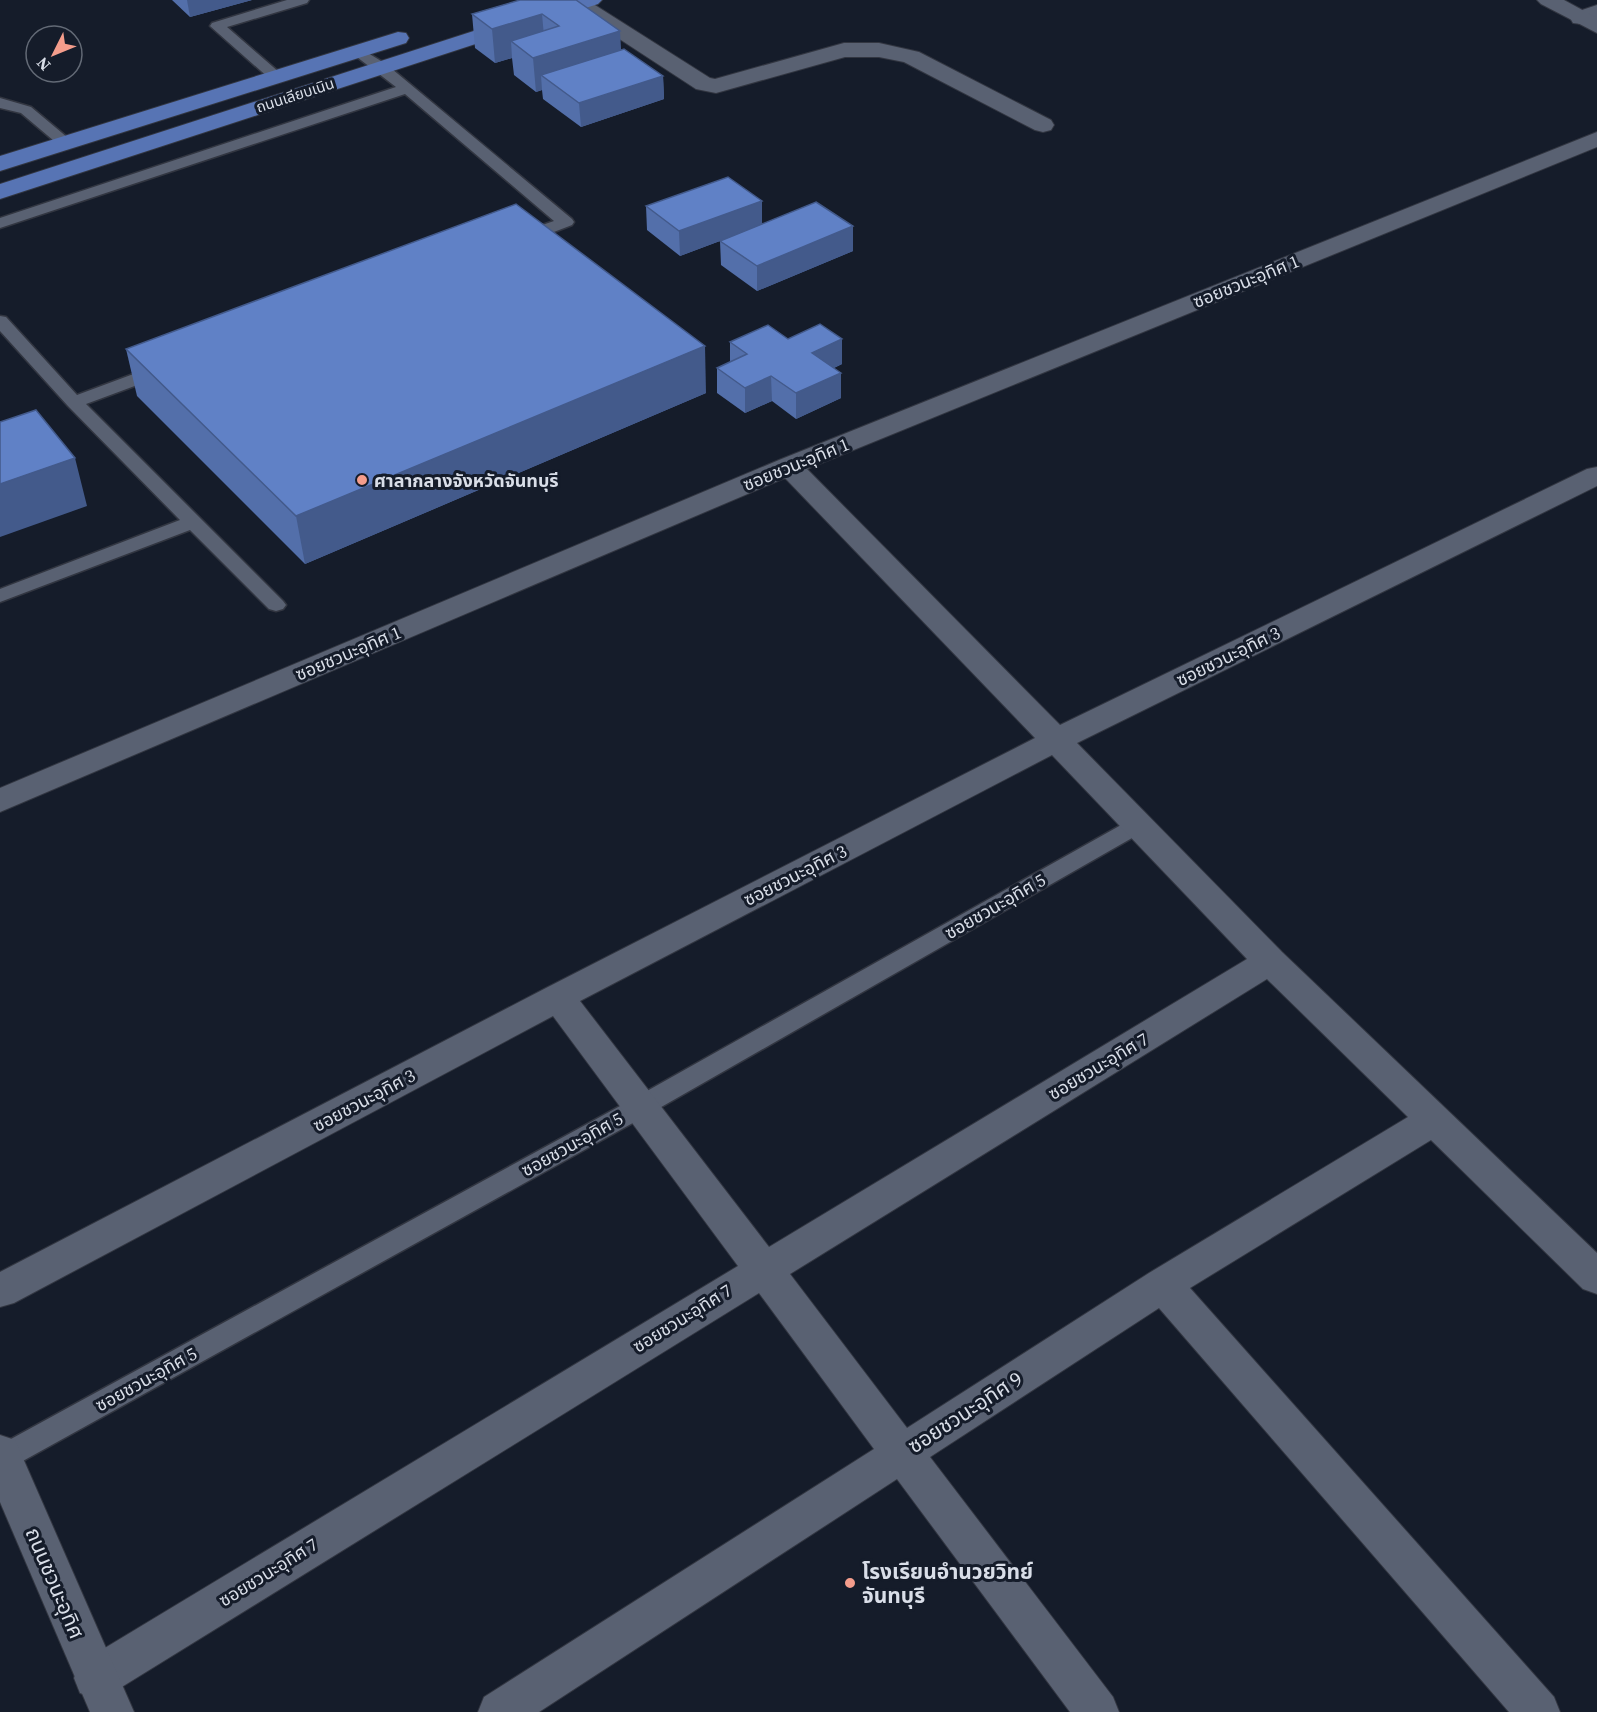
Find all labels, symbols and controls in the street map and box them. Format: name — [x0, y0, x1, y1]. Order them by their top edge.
north arrow — [24, 24, 84, 84]
text: N — [31, 52, 55, 76]
street label: ถนนเลียบเนิน — [253, 73, 337, 117]
street label: ซอยชวนะอุทิศ 1 — [1189, 248, 1303, 314]
street label: ซอยชวนะอุทิศ 1 — [739, 431, 853, 497]
place label: ศาลากลางจังหวัดจันทบุรี — [374, 468, 559, 493]
marker: ศาลากลางจังหวัดจันทบุรี — [355, 473, 369, 487]
street label: ซอยชวนะอุทิศ 1 — [291, 619, 405, 687]
street label: ซอยชวนะอุทิศ 3 — [1172, 620, 1284, 692]
street label: ซอยชวนะอุทิศ 3 — [739, 838, 851, 912]
street label: ซอยชวนะอุทิศ 5 — [940, 867, 1050, 945]
street label: ซอยชวนะอุทิศ 7 — [1043, 1026, 1153, 1106]
street label: ซอยชวนะอุทิศ 3 — [308, 1063, 420, 1137]
street label: ซอยชวนะอุทิศ 5 — [517, 1106, 627, 1182]
street label: ซอยชวนะอุทิศ 7 — [628, 1278, 736, 1358]
street label: ซอยชวนะอุทิศ 5 — [91, 1341, 201, 1417]
street label: ซอยชวนะอุทิศ 9 — [902, 1364, 1028, 1460]
street label: ถนนชวนะอุทิศ — [19, 1523, 91, 1643]
street label: ซอยชวนะอุทิศ 7 — [214, 1532, 322, 1612]
place label: โรงเรียนอำนวยวิทย์ จันทบุรี — [862, 1557, 1033, 1610]
marker: โรงเรียนอำนวยวิทย์ จันทบุรี — [843, 1576, 857, 1590]

